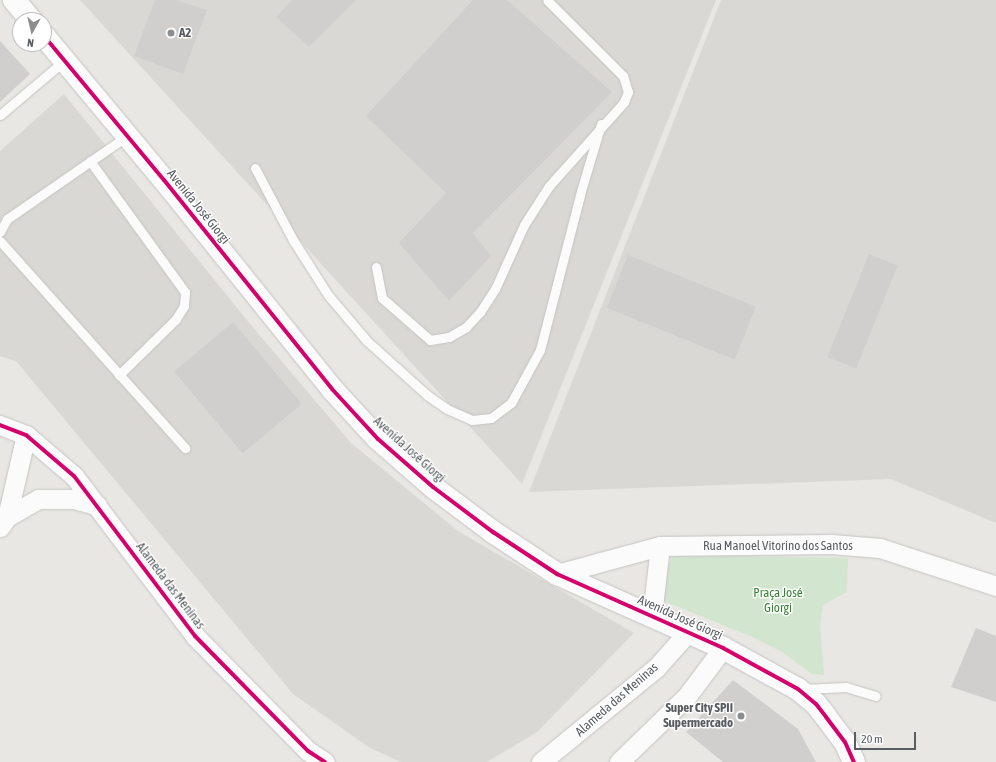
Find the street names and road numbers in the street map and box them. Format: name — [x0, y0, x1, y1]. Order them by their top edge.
street label: Avenida José Giorgi — [163, 167, 233, 247]
street label: Avenida José Giorgi — [370, 414, 448, 486]
street label: Rua Manoel Vitorino dos Santos — [703, 538, 853, 554]
street label: Alameda das Meninas — [132, 540, 208, 632]
street label: Avenida José Giorgi — [635, 592, 725, 644]
street label: Alameda das Meninas — [572, 660, 662, 740]

